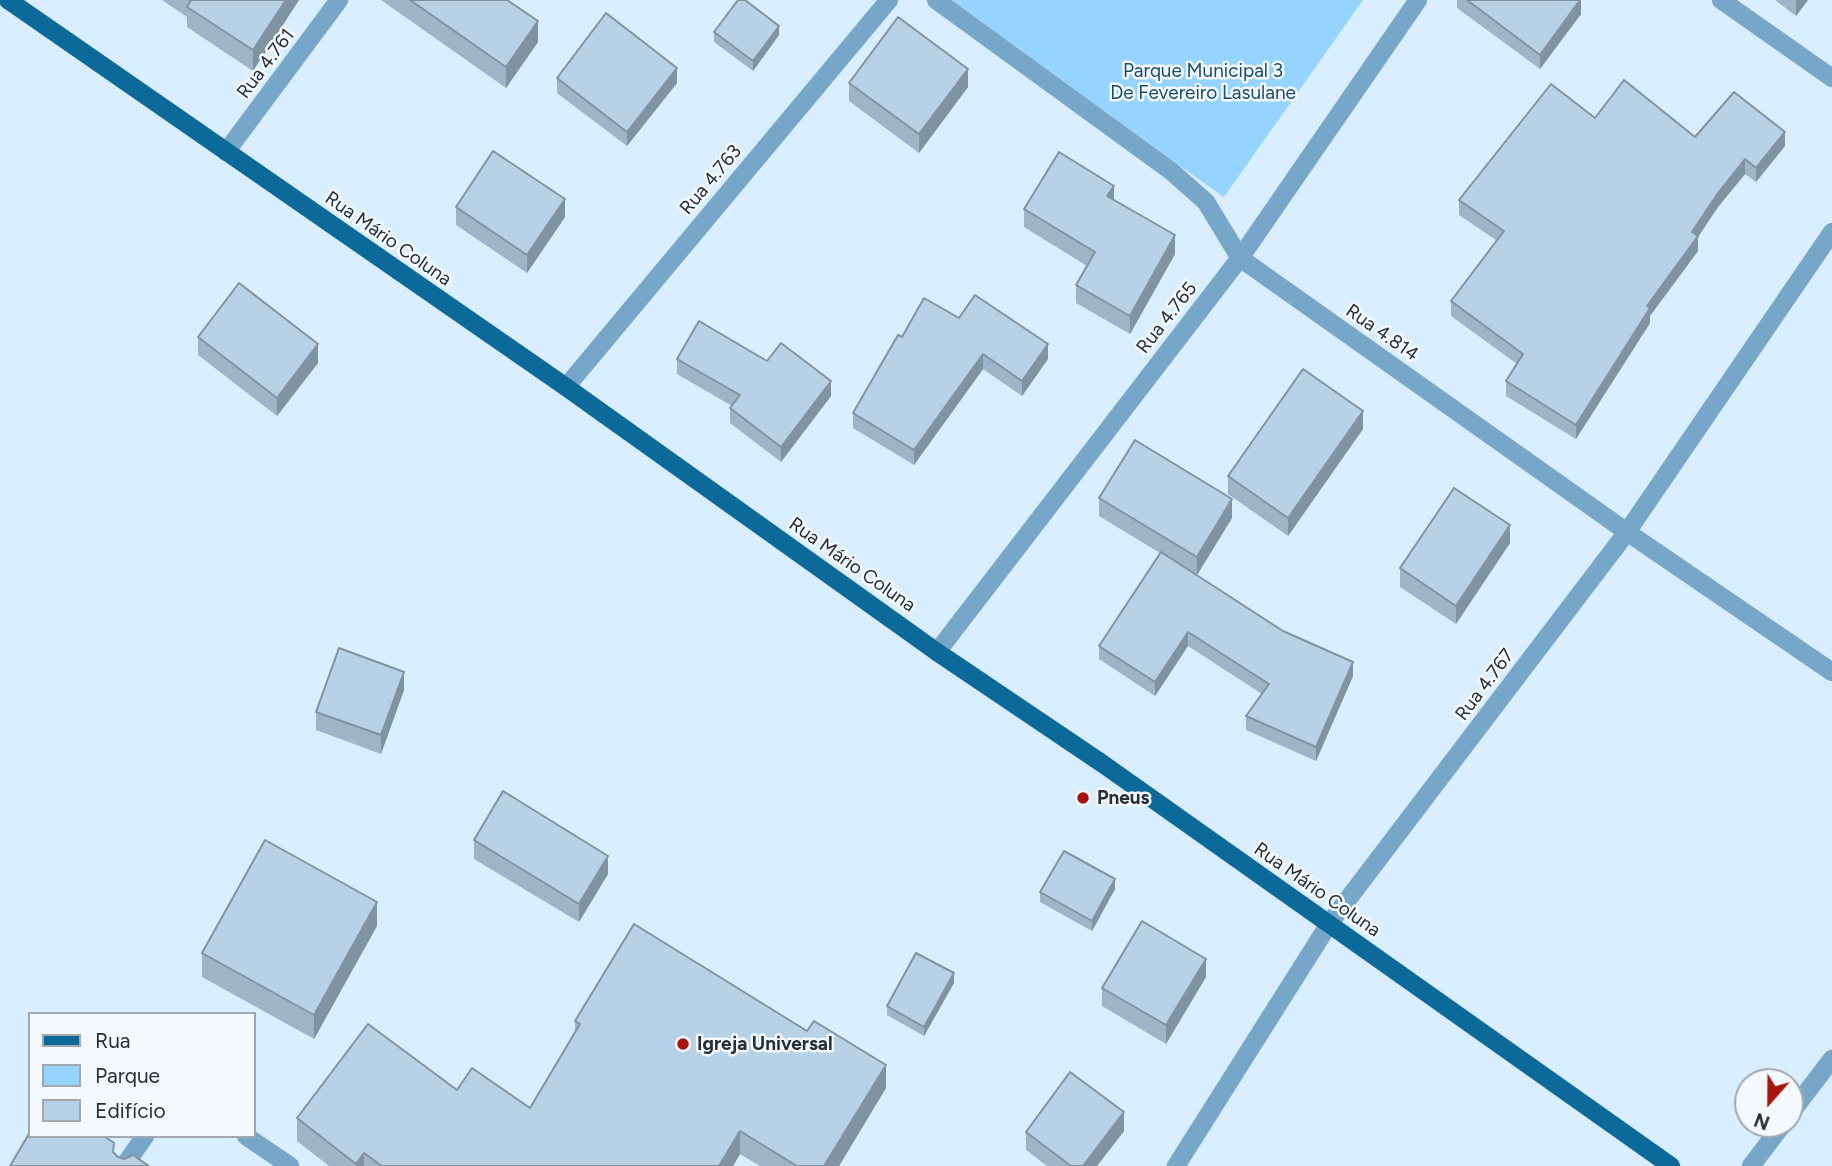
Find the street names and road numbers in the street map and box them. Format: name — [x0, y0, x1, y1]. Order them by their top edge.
street label: Rua 4.761 — [232, 25, 300, 103]
street label: Rua 4.763 — [675, 141, 747, 219]
street label: Rua Mário Coluna — [320, 187, 456, 291]
street label: Rua 4.765 — [1132, 278, 1202, 358]
street label: Rua 4.814 — [1341, 300, 1423, 366]
street label: Rua Mário Coluna — [784, 513, 920, 617]
street label: Rua 4.767 — [1451, 645, 1519, 725]
street label: Rua Mário Coluna — [1249, 838, 1385, 942]

